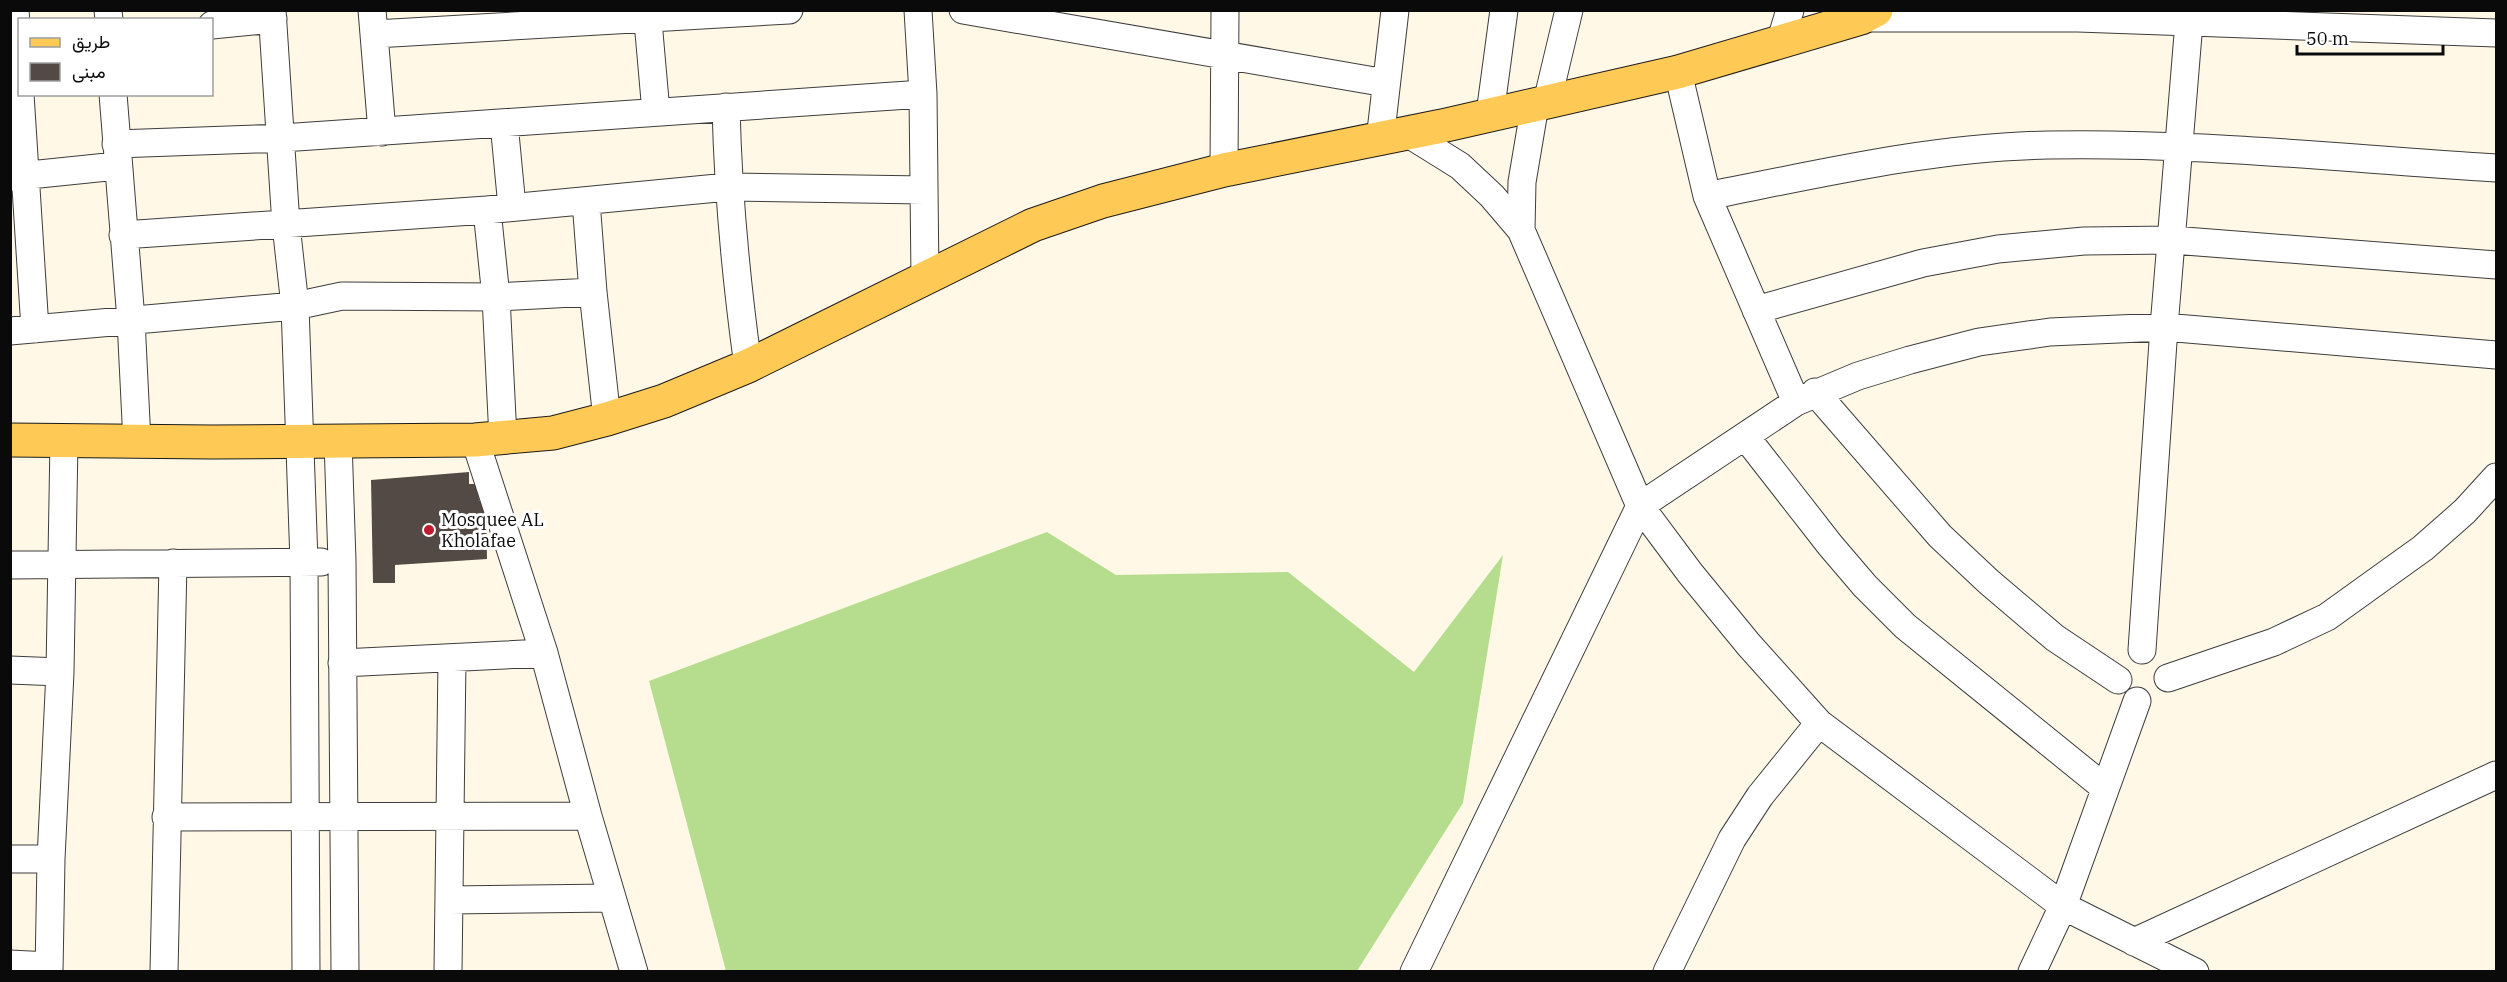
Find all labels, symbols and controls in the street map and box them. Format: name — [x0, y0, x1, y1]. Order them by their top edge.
legend — [18, 18, 213, 96]
scale bar — [2297, 18, 2442, 56]
text: 50 m — [2306, 27, 2349, 50]
text: طريق — [72, 30, 110, 53]
text: مبنى — [72, 60, 106, 83]
place label: Mosquee AL Kholafae — [441, 508, 544, 552]
marker: Mosquee AL Kholafae — [422, 523, 436, 537]

